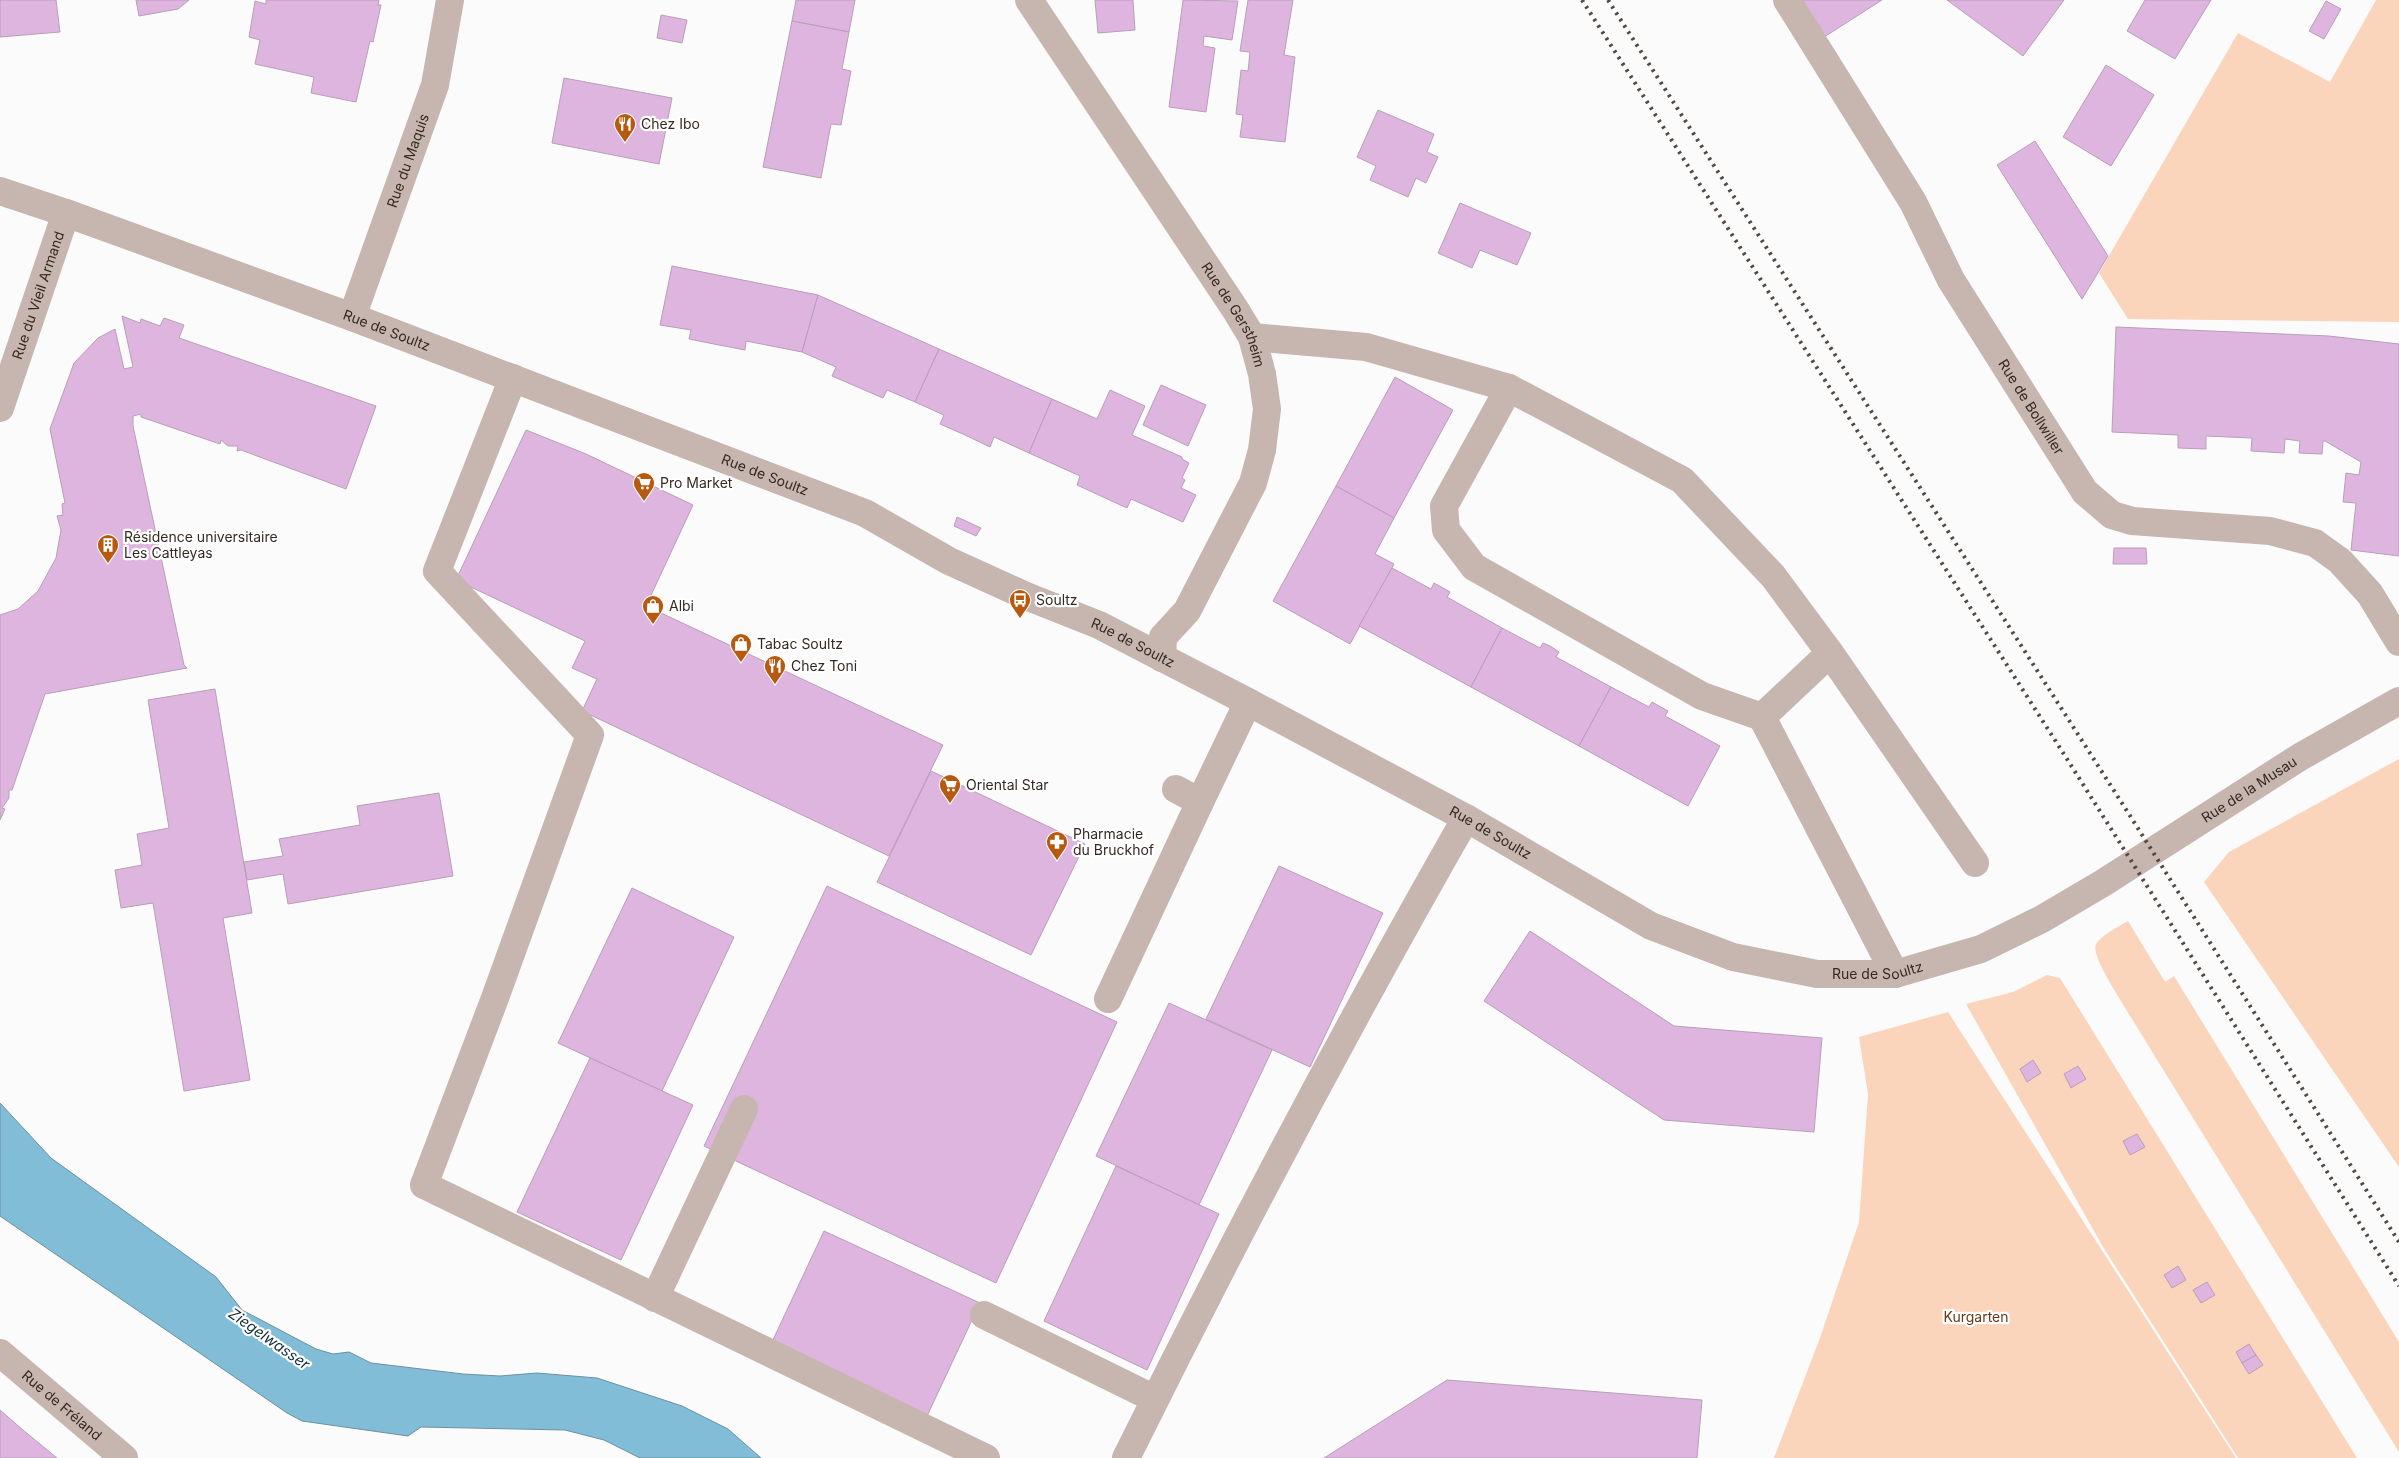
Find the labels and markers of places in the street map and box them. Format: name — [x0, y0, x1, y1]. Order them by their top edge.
restaurant icon: Chez Ibo — [613, 112, 637, 143]
place label: Chez Ibo — [641, 115, 700, 132]
supermarket icon: Pro Market — [632, 471, 656, 502]
place label: Pro Market — [660, 474, 733, 491]
place label: Résidence universitaire Les Cattleyas — [124, 528, 278, 561]
building icon: Résidence universitaire Les Cattleyas — [96, 533, 120, 564]
bus stop icon: Soultz — [1008, 588, 1032, 619]
place label: Soultz — [1036, 591, 1078, 608]
shop icon: Albi — [641, 594, 665, 625]
place label: Albi — [669, 597, 694, 614]
shop icon: Tabac Soultz — [729, 632, 753, 663]
place label: Tabac Soultz — [757, 635, 843, 652]
restaurant icon: Chez Toni — [763, 654, 787, 685]
place label: Chez Toni — [791, 657, 857, 674]
supermarket icon: Oriental Star — [938, 773, 962, 804]
place label: Oriental Star — [966, 776, 1049, 793]
place label: Pharmacie du Bruckhof — [1073, 825, 1154, 858]
pharmacy icon: Pharmacie du Bruckhof — [1045, 830, 1069, 861]

